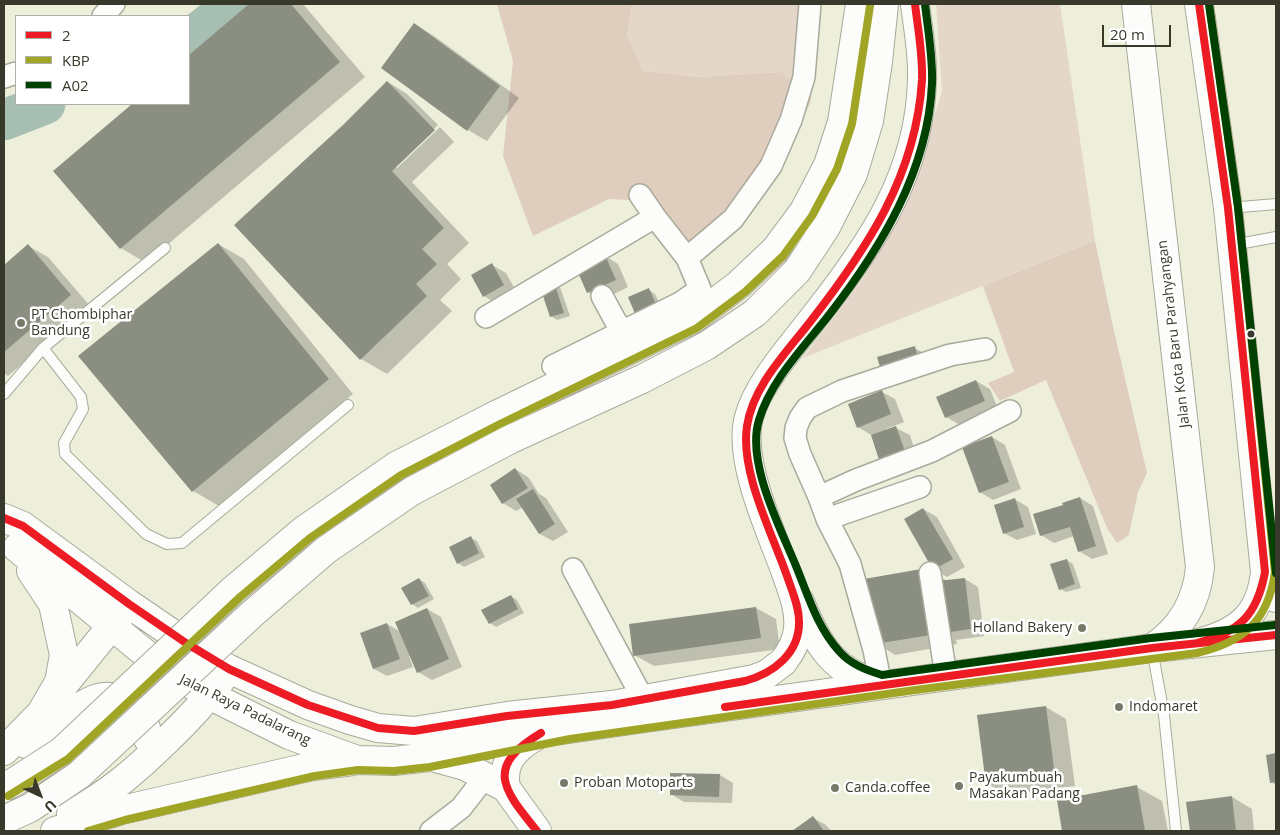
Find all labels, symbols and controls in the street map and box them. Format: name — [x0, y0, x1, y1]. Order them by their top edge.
legend — [15, 15, 190, 105]
scale bar — [1105, 15, 1174, 47]
text: 20 m — [1110, 24, 1145, 44]
text: 2 — [62, 25, 71, 45]
text: KBP — [62, 50, 90, 70]
text: A02 — [62, 75, 89, 95]
street label: Jalan Kota Baru Parahyangan — [1154, 239, 1194, 429]
place label: PT Chombiphar Bandung — [31, 307, 132, 340]
marker: PT Chombiphar Bandung — [15, 317, 27, 329]
unlabelled marker — [1246, 329, 1256, 339]
place label: Holland Bakery — [973, 620, 1072, 636]
marker: Holland Bakery — [1076, 622, 1088, 634]
street label: Jalan Raya Padalarang — [177, 671, 313, 749]
place label: Indomaret — [1129, 699, 1198, 715]
marker: Indomaret — [1113, 701, 1125, 713]
north arrow — [15, 770, 65, 820]
place label: Payakumbuah Masakan Padang — [969, 770, 1080, 802]
place label: Proban Motoparts — [574, 775, 693, 791]
marker: Proban Motoparts — [558, 777, 570, 789]
place label: Canda.coffee — [845, 780, 930, 796]
marker: Payakumbuah Masakan Padang — [953, 780, 965, 792]
marker: Canda.coffee — [829, 782, 841, 794]
text: U — [40, 796, 61, 817]

